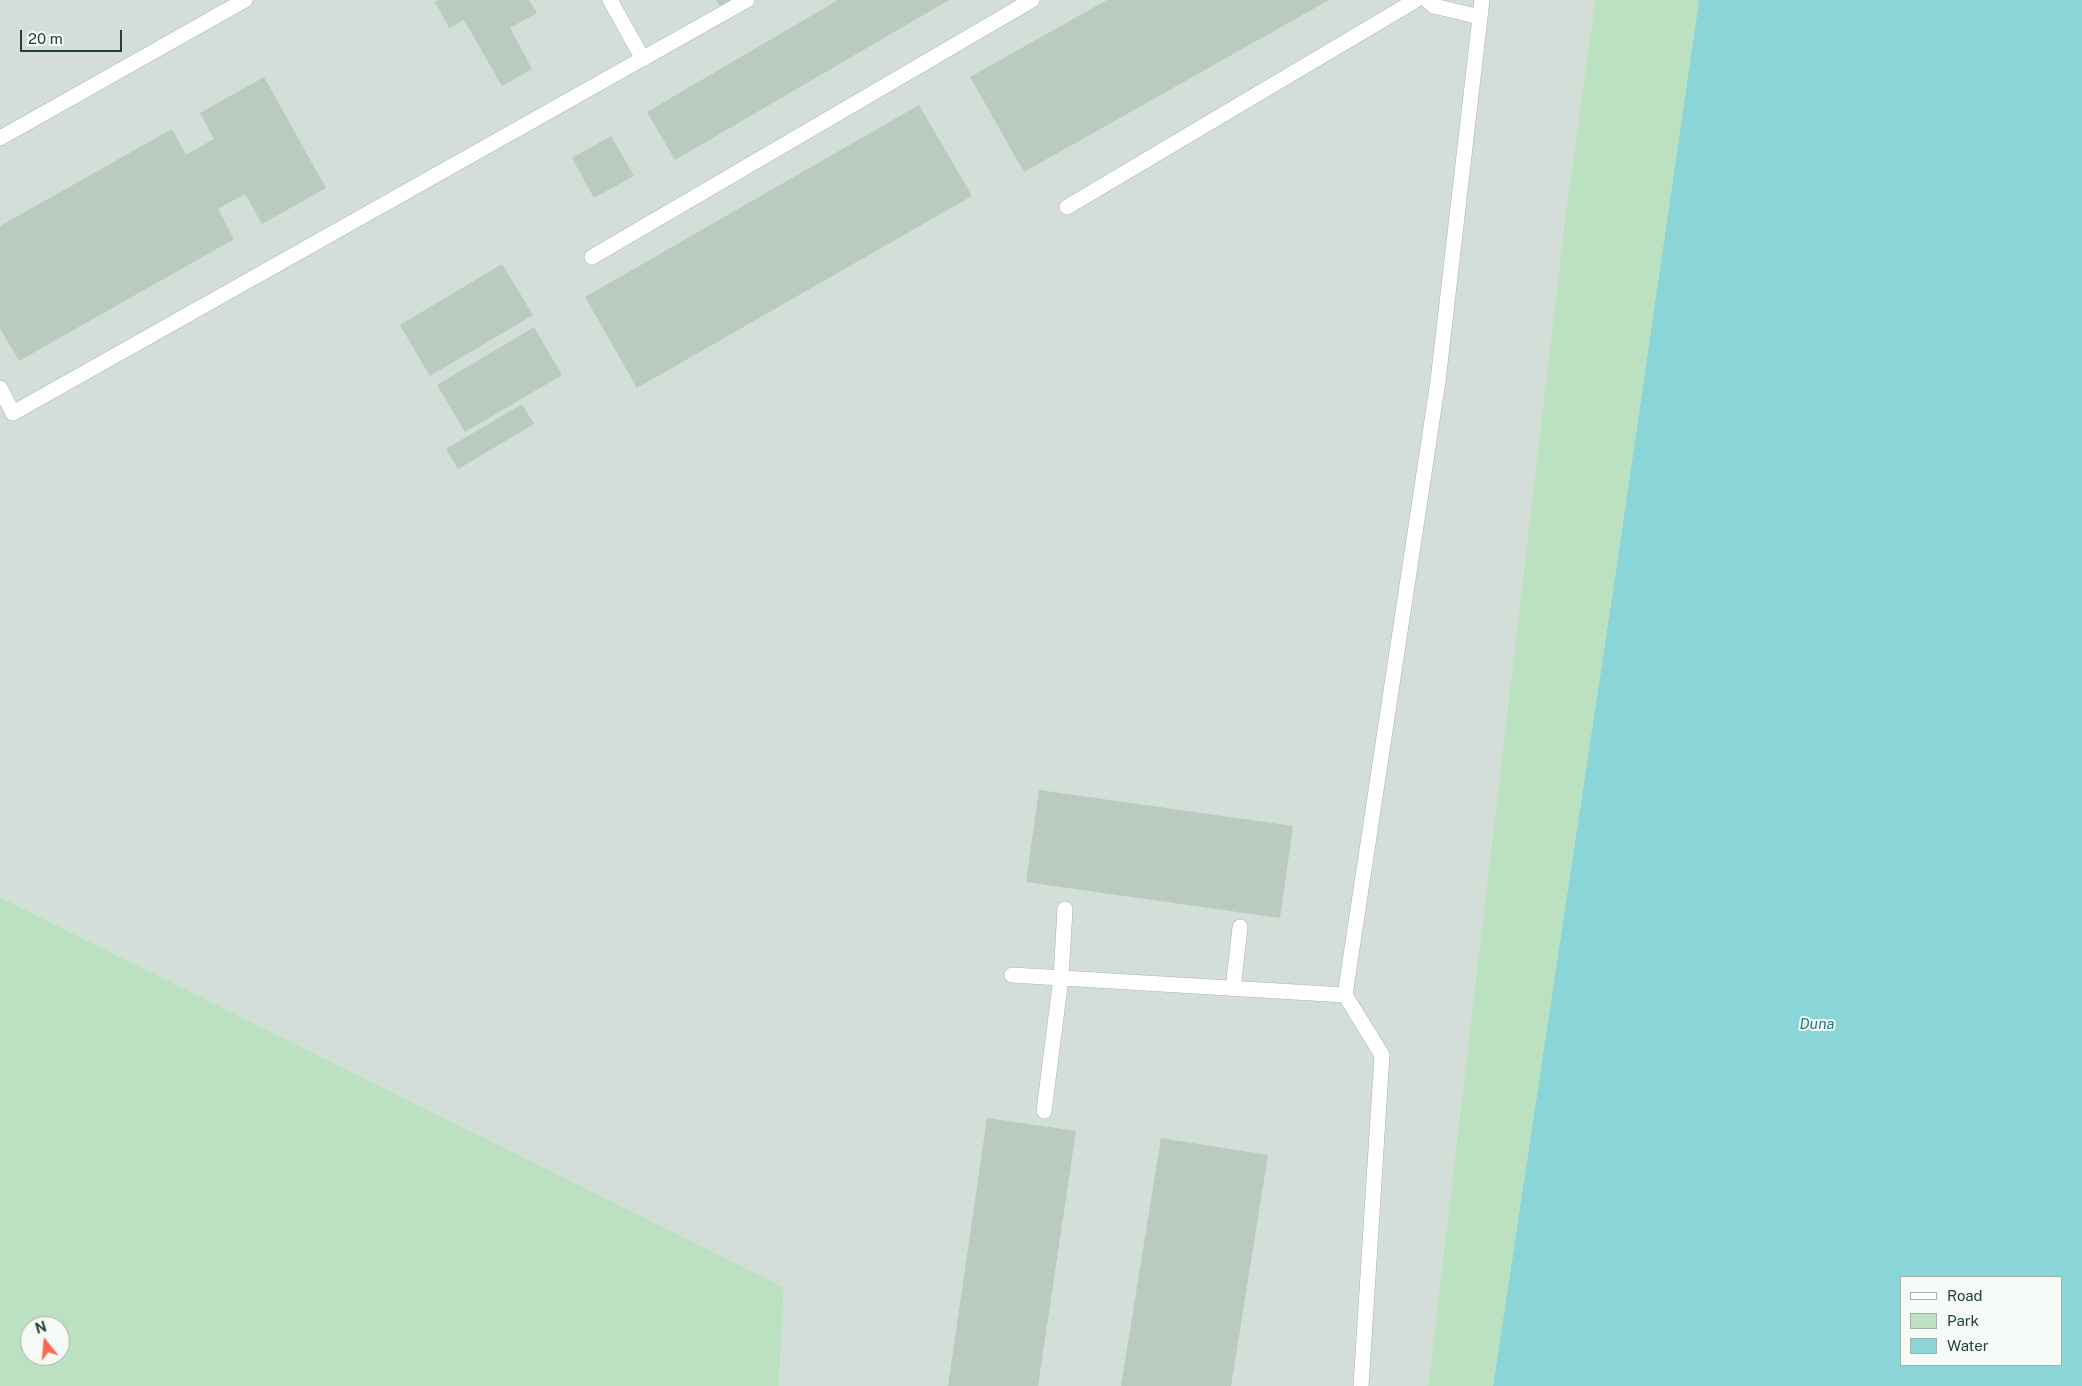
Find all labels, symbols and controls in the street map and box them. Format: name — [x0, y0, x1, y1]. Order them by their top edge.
scale bar — [22, 20, 125, 52]
text: 20 m — [28, 30, 63, 47]
water label: Duna — [1800, 1015, 1834, 1033]
legend — [1900, 1276, 2062, 1366]
text: Road — [1947, 1287, 1983, 1304]
text: Park — [1947, 1312, 1979, 1329]
north arrow — [20, 1316, 70, 1366]
text: N — [33, 1318, 48, 1337]
text: Water — [1947, 1337, 1989, 1354]

